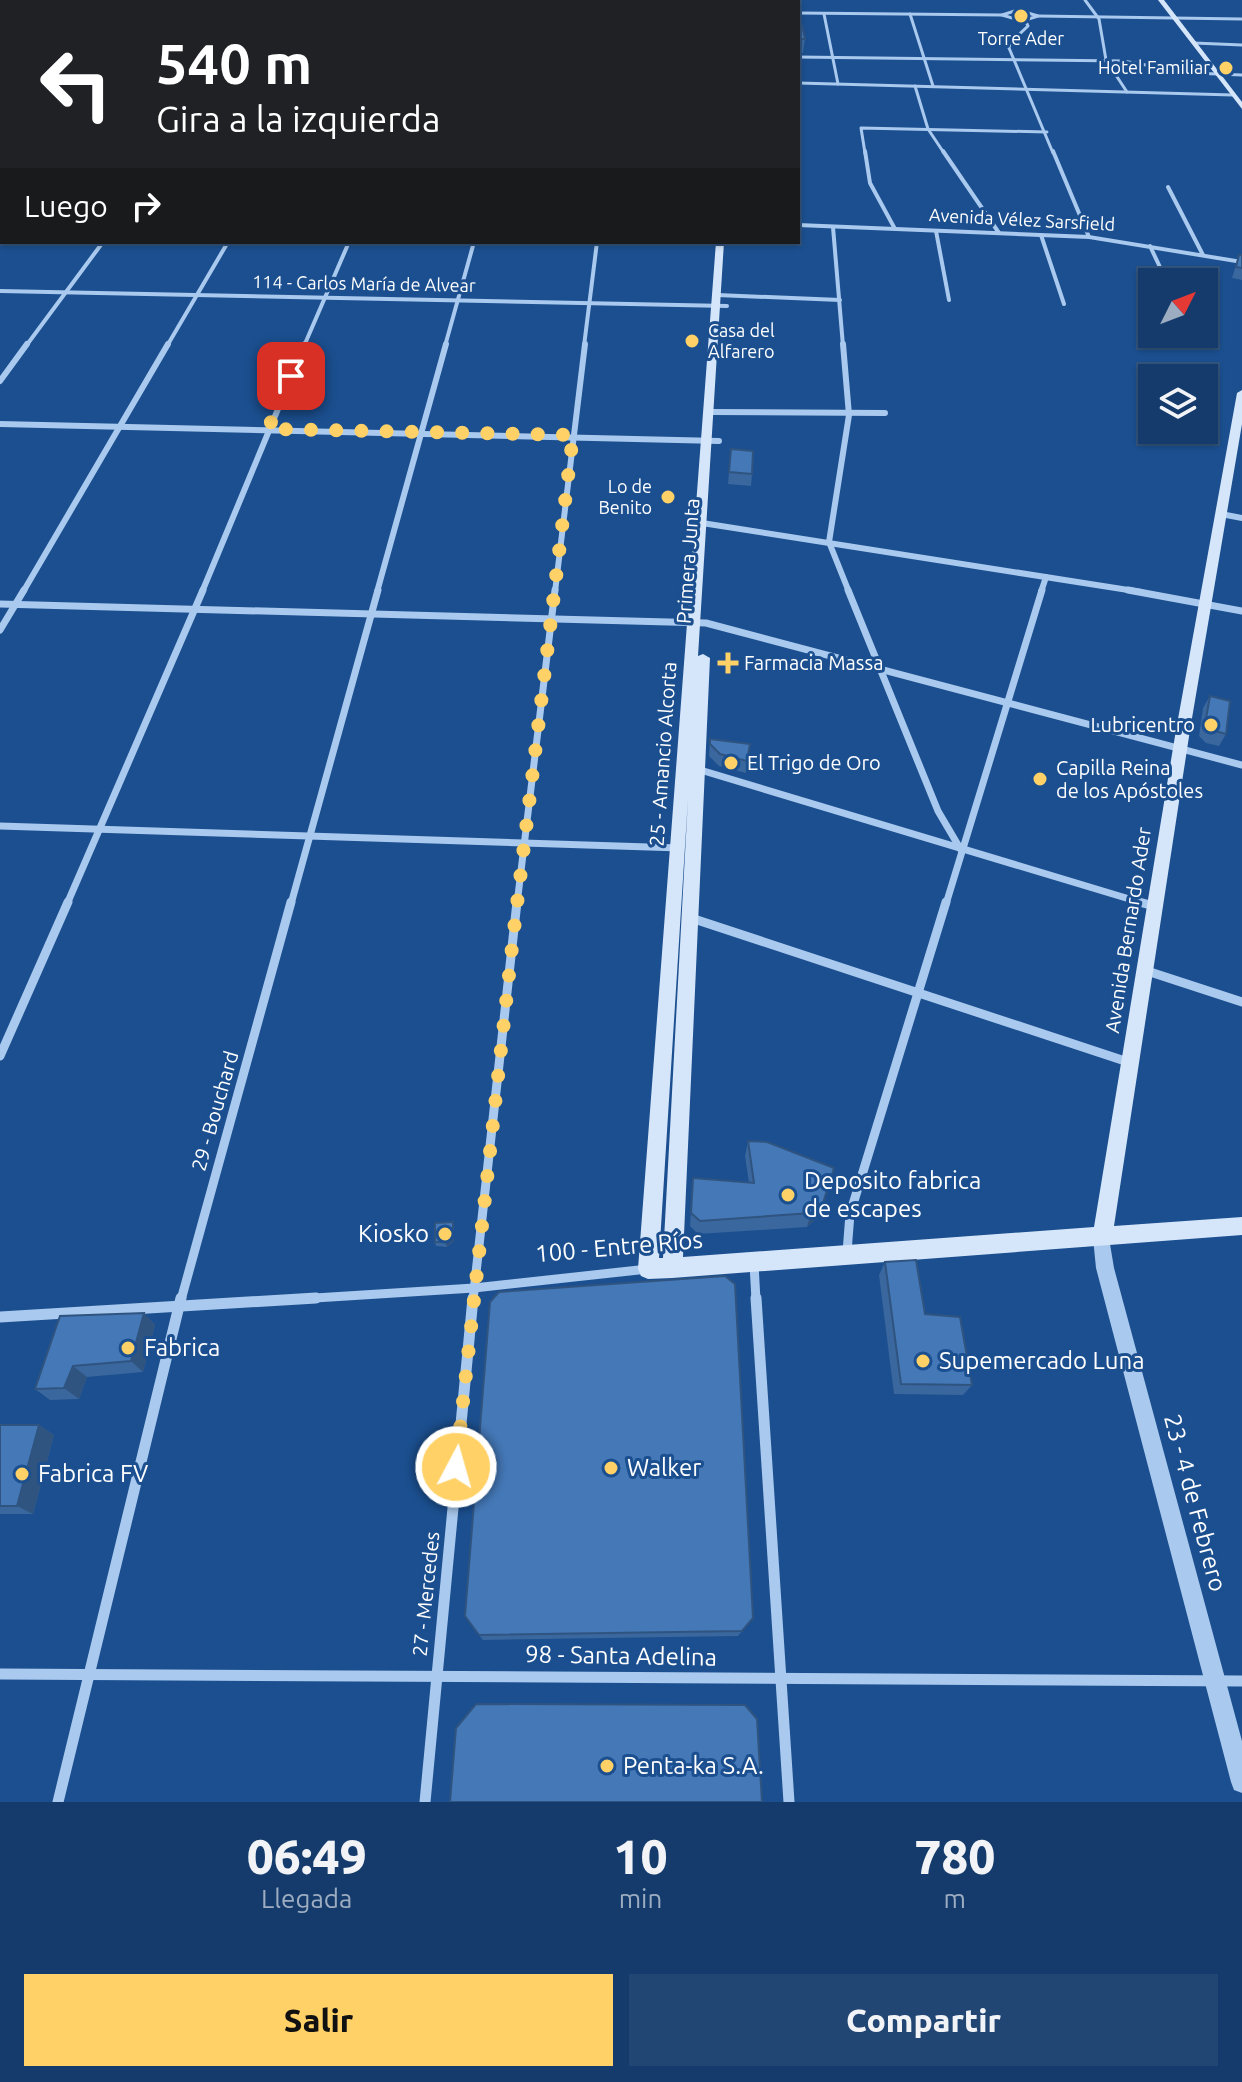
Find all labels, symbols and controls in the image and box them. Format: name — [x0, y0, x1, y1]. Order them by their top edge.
marker: Torre Ader — [1012, 7, 1030, 25]
place label: Torre Ader — [978, 28, 1064, 48]
icon: left — [24, 32, 128, 136]
text: 540 m — [156, 32, 312, 95]
place label: Hotel Familiar — [1098, 57, 1210, 77]
marker: Hotel Familiar — [1217, 59, 1235, 77]
text: Gira a la izquierda — [156, 98, 440, 139]
icon: right — [124, 184, 168, 228]
text: Luego — [24, 189, 108, 223]
street label: Avenida Vélez Sarsfield — [929, 204, 1116, 234]
north arrow — [1138, 268, 1218, 348]
map controls — [1138, 268, 1218, 444]
street label: 114 - Carlos María de Alvear — [252, 271, 476, 295]
place label: Casa del Alfarero — [708, 320, 775, 361]
marker: Casa del Alfarero — [683, 332, 701, 350]
pin — [257, 342, 325, 410]
icon: arrive — [269, 354, 313, 398]
button: layers — [1138, 364, 1218, 444]
place label: Lo de Benito — [598, 476, 652, 517]
marker: Lo de Benito — [659, 488, 677, 506]
street label: Primera Junta — [672, 497, 703, 625]
place label: Farmacia Massa — [744, 651, 883, 674]
marker: Farmacia Massa — [719, 654, 737, 672]
street label: 25 - Amancio Alcorta — [645, 661, 680, 847]
place label: Lubricentro — [1090, 713, 1195, 736]
marker: Lubricentro — [1202, 716, 1220, 734]
place label: El Trigo de Oro — [747, 751, 881, 774]
marker: El Trigo de Oro — [722, 754, 740, 772]
place label: Capilla Reina de los Apóstoles — [1056, 756, 1203, 802]
marker: Capilla Reina de los Apóstoles — [1031, 770, 1049, 788]
street label: Avenida Bernardo Ader — [1100, 825, 1155, 1035]
street label: 29 - Bouchard — [186, 1048, 243, 1173]
place label: Deposito fabrica de escapes — [804, 1167, 981, 1222]
marker: Deposito fabrica de escapes — [779, 1186, 797, 1204]
place label: Kiosko — [358, 1220, 429, 1247]
marker: Kiosko — [436, 1225, 454, 1243]
street label: 100 - Entre Ríos — [534, 1226, 704, 1267]
place label: Fabrica — [144, 1334, 220, 1361]
marker: Fabrica — [119, 1339, 137, 1357]
place label: Supemercado Luna — [939, 1347, 1145, 1374]
marker: Supemercado Luna — [914, 1352, 932, 1370]
street label: 23 - 4 de Febrero — [1159, 1411, 1232, 1594]
position arrow — [414, 1425, 498, 1509]
place label: Walker — [627, 1454, 701, 1481]
marker: Walker — [602, 1459, 620, 1477]
place label: Fabrica FV — [38, 1460, 148, 1487]
marker: Fabrica FV — [13, 1465, 31, 1483]
street label: 27 - Mercedes — [408, 1530, 443, 1657]
street label: 98 - Santa Adelina — [525, 1640, 717, 1671]
place label: Penta-ka S.A. — [623, 1752, 764, 1779]
marker: Penta-ka S.A. — [598, 1757, 616, 1775]
text: 06:49 — [247, 1829, 367, 1883]
text: 10 — [613, 1829, 668, 1883]
text: 780 — [914, 1829, 995, 1883]
text: Llegada — [261, 1884, 352, 1913]
text: min — [619, 1884, 662, 1913]
text: m — [944, 1884, 966, 1913]
button: Salir — [24, 1974, 613, 2066]
button: Compartir — [629, 1974, 1218, 2066]

